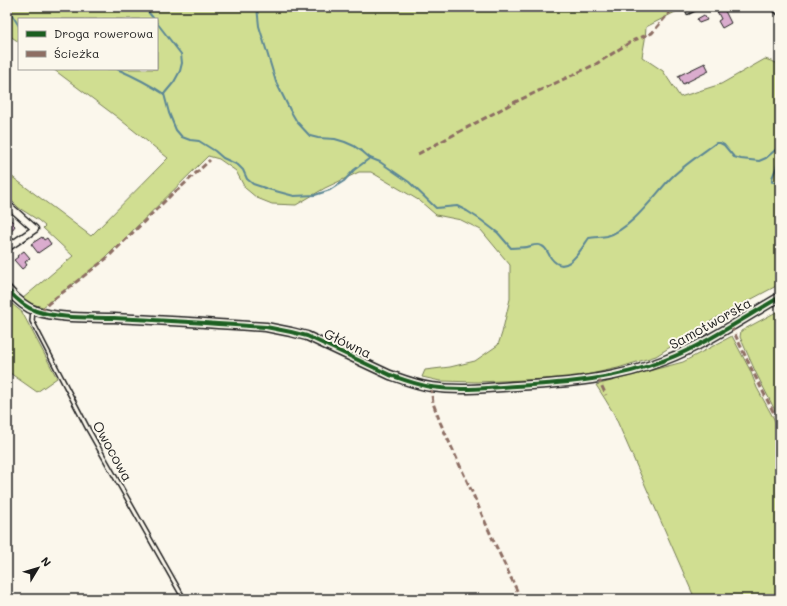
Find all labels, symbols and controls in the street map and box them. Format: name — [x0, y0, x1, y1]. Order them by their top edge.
legend — [18, 18, 158, 70]
text: Droga rowerowa — [54, 25, 153, 41]
text: Ścieżka — [54, 45, 99, 61]
street label: Samotworska — [665, 293, 755, 353]
street label: Główna — [321, 324, 375, 362]
street label: Owocowa — [89, 417, 137, 485]
north arrow — [18, 548, 58, 588]
text: N — [38, 554, 55, 569]

